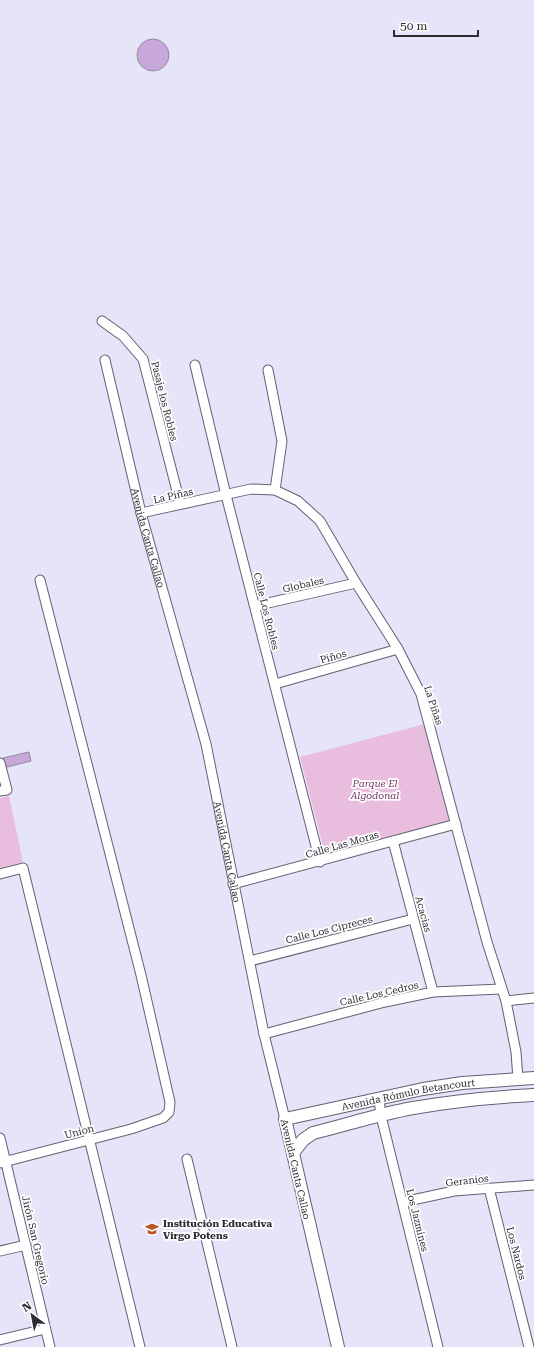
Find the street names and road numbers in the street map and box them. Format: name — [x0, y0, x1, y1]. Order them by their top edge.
street label: Pasaje los Robles — [149, 360, 180, 442]
street label: La Piñas — [152, 486, 194, 505]
street label: Avenida Canta Callao — [129, 487, 167, 589]
street label: Calle Los Robles — [252, 571, 281, 651]
street label: Globales — [281, 574, 325, 595]
street label: Piños — [319, 647, 348, 665]
street label: La Piñas — [422, 684, 445, 726]
street label: Avenida Canta Callao — [212, 800, 243, 903]
street label: Calle Las Moras — [304, 829, 380, 860]
street label: Acacias — [413, 895, 434, 934]
street label: Calle Los Cipreces — [285, 913, 374, 946]
street label: Calle Los Cedros — [339, 979, 420, 1008]
street label: Avenida Rómulo Betancourt — [341, 1077, 476, 1113]
street label: Avenida Canta Callao — [279, 1118, 312, 1220]
street label: Union — [63, 1122, 96, 1141]
street label: Geranios — [445, 1172, 490, 1189]
street label: Los Jazmines — [404, 1188, 431, 1253]
street label: Jirón San Gregorio — [20, 1195, 51, 1286]
street label: Los Nardos — [505, 1225, 528, 1281]

